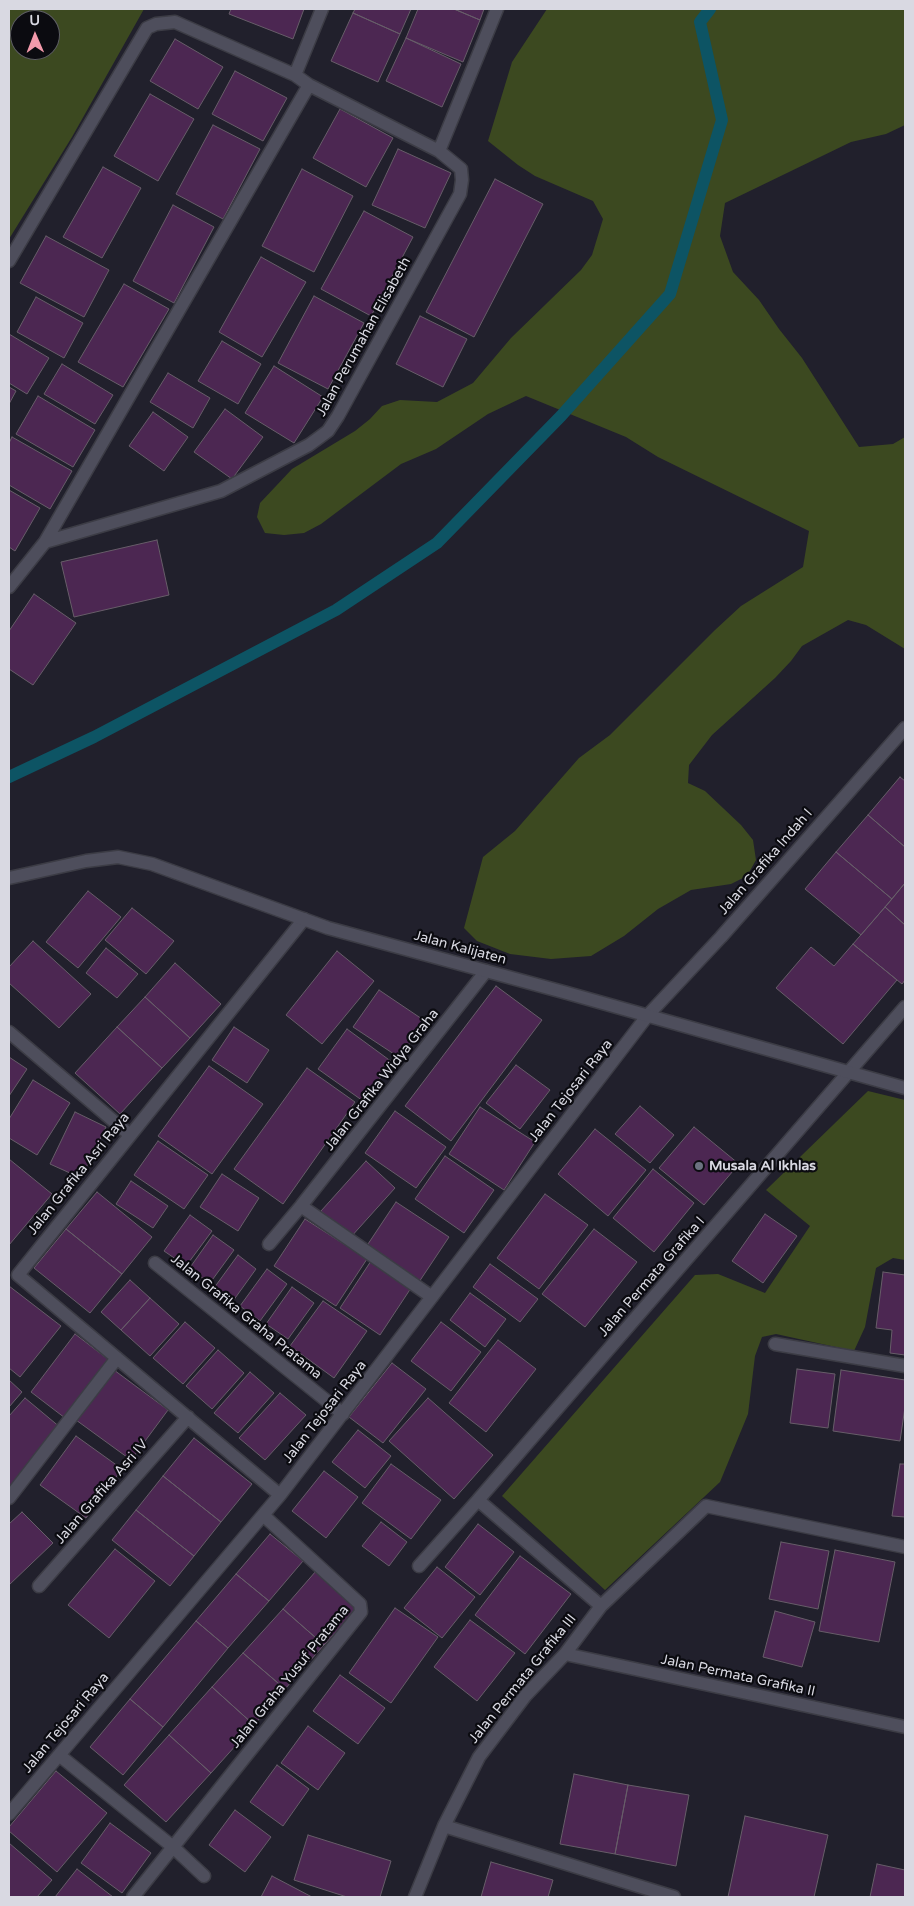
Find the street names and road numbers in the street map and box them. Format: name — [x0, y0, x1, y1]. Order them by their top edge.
street label: Jalan Perumahan Elisabeth — [313, 255, 415, 419]
street label: Jalan Grafika Indah I — [715, 806, 817, 918]
street label: Jalan Kalijaten — [412, 928, 508, 968]
street label: Jalan Grafika Widya Graha — [322, 1006, 442, 1154]
street label: Jalan Tejosari Raya — [526, 1036, 616, 1146]
street label: Jalan Grafika Asri Raya — [25, 1110, 133, 1238]
street label: Jalan Permata Grafika I — [595, 1214, 709, 1340]
street label: Jalan Grafika Graha Pratama — [167, 1251, 325, 1383]
street label: Jalan Tejosari Raya — [280, 1357, 370, 1467]
street label: Jalan Grafika Asri IV — [52, 1436, 152, 1548]
street label: Jalan Graha Yusuf Pratama — [227, 1602, 353, 1752]
street label: Jalan Permata Grafika III — [466, 1611, 580, 1747]
street label: Jalan Permata Grafika II — [659, 1651, 817, 1701]
street label: Jalan Tejosari Raya — [19, 1669, 113, 1777]

